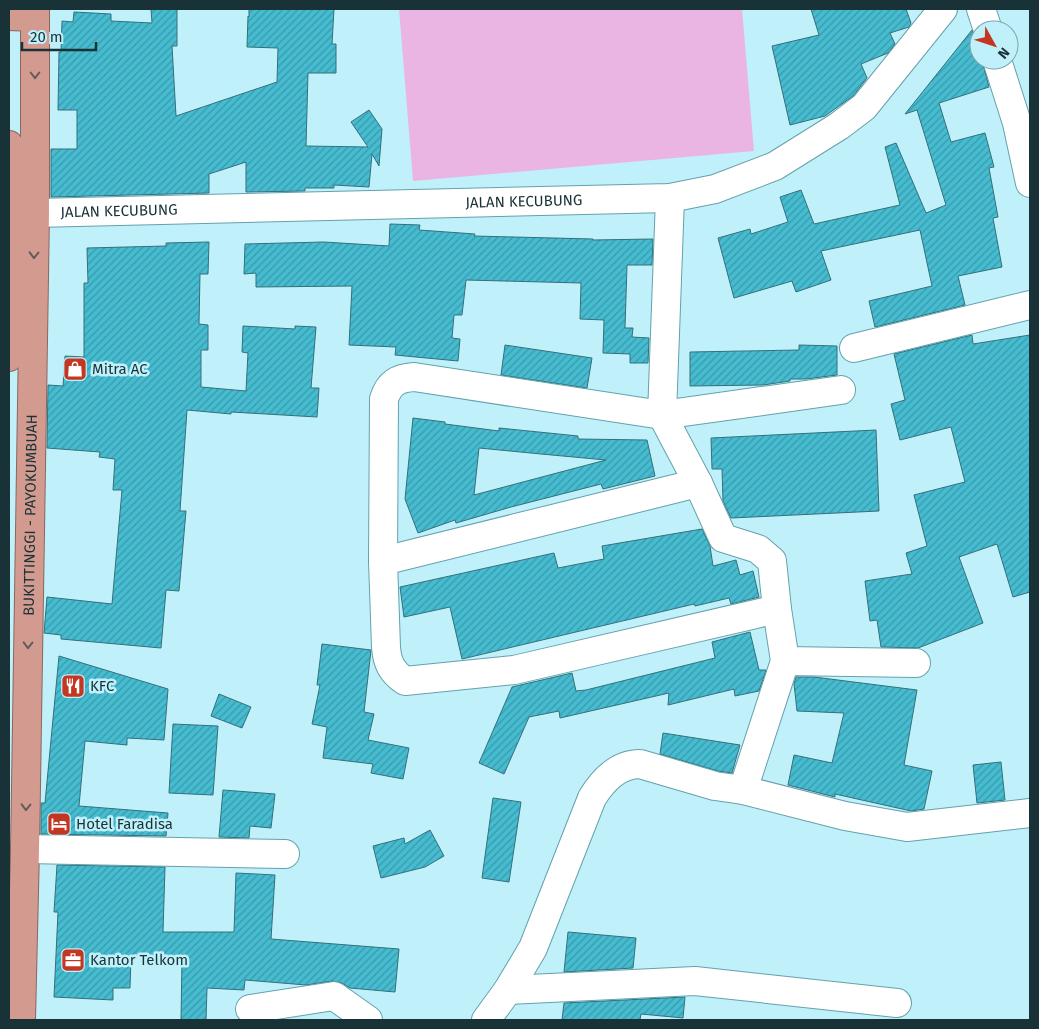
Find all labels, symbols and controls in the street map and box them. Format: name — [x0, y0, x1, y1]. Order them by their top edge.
scale bar — [22, 20, 96, 52]
north arrow — [969, 20, 1019, 70]
text: 20 m — [30, 28, 63, 46]
text: N — [994, 44, 1013, 62]
one-way arrow — [30, 72, 40, 79]
street label: JALAN KECUBUNG — [465, 191, 583, 212]
street label: JALAN KECUBUNG — [60, 201, 178, 221]
one-way arrow — [29, 252, 39, 259]
shop icon: Mitra AC — [62, 356, 88, 382]
place label: Mitra AC — [92, 360, 148, 378]
street label: BUKITTINGGI - PAYOKUMBUAH — [20, 414, 41, 616]
one-way arrow — [23, 642, 33, 649]
restaurant icon: KFC — [60, 673, 86, 699]
place label: KFC — [90, 677, 115, 695]
one-way arrow — [21, 804, 31, 812]
hotel icon: Hotel Faradisa — [46, 811, 72, 837]
place label: Hotel Faradisa — [76, 815, 173, 833]
office icon: Kantor Telkom — [60, 947, 86, 973]
place label: Kantor Telkom — [90, 951, 188, 969]

